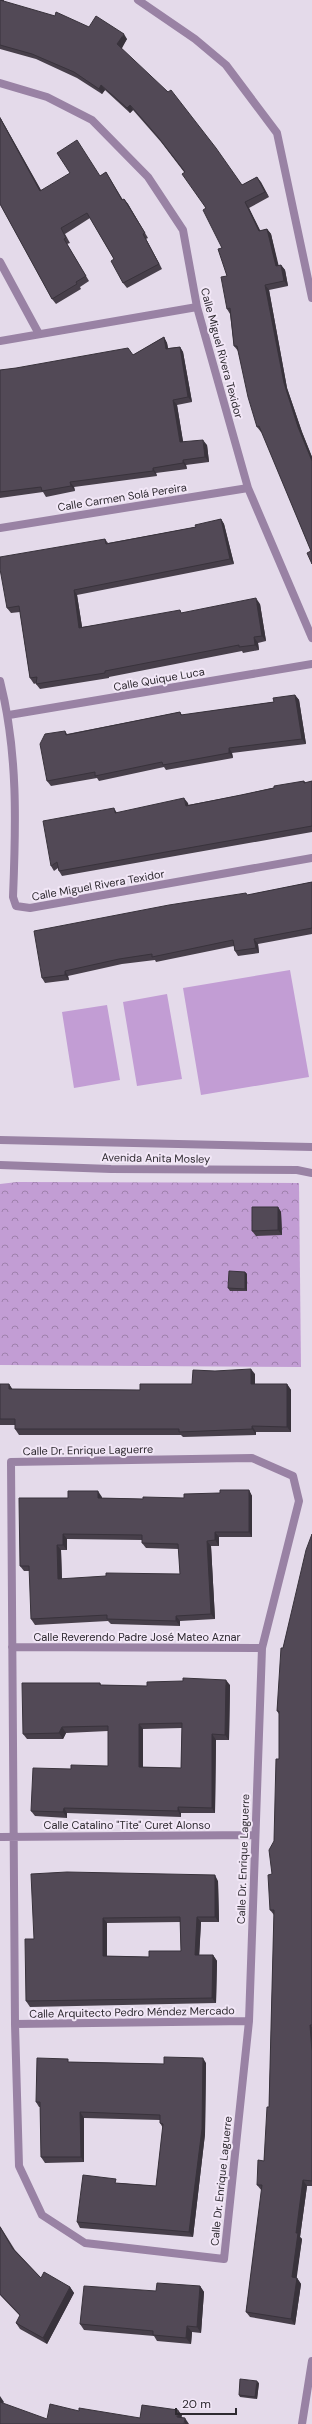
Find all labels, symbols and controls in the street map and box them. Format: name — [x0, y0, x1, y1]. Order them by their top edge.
street label: Calle Miguel Rivera Texidor — [198, 286, 246, 420]
street label: Calle Carmen Solá Pereira — [56, 480, 188, 514]
street label: Calle Quique Luca — [112, 664, 206, 694]
street label: Calle Miguel Rivera Texidor — [31, 866, 165, 904]
street label: Avenida Anita Mosley — [102, 1150, 210, 1166]
street label: Calle Dr. Enrique Laguerre — [23, 1442, 153, 1458]
street label: Calle Reverendo Padre José Mateo Aznar — [33, 1630, 241, 1644]
street label: Calle Dr. Enrique Laguerre — [234, 1794, 252, 1924]
street label: Calle Catalino "Tite" Curet Alonso — [44, 1818, 210, 1832]
street label: Calle Arquitecto Pedro Méndez Mercado — [29, 2003, 235, 2021]
street label: Calle Dr. Enrique Laguerre — [207, 2115, 235, 2247]
scale bar — [176, 2390, 236, 2416]
text: 20 m — [182, 2396, 211, 2412]

